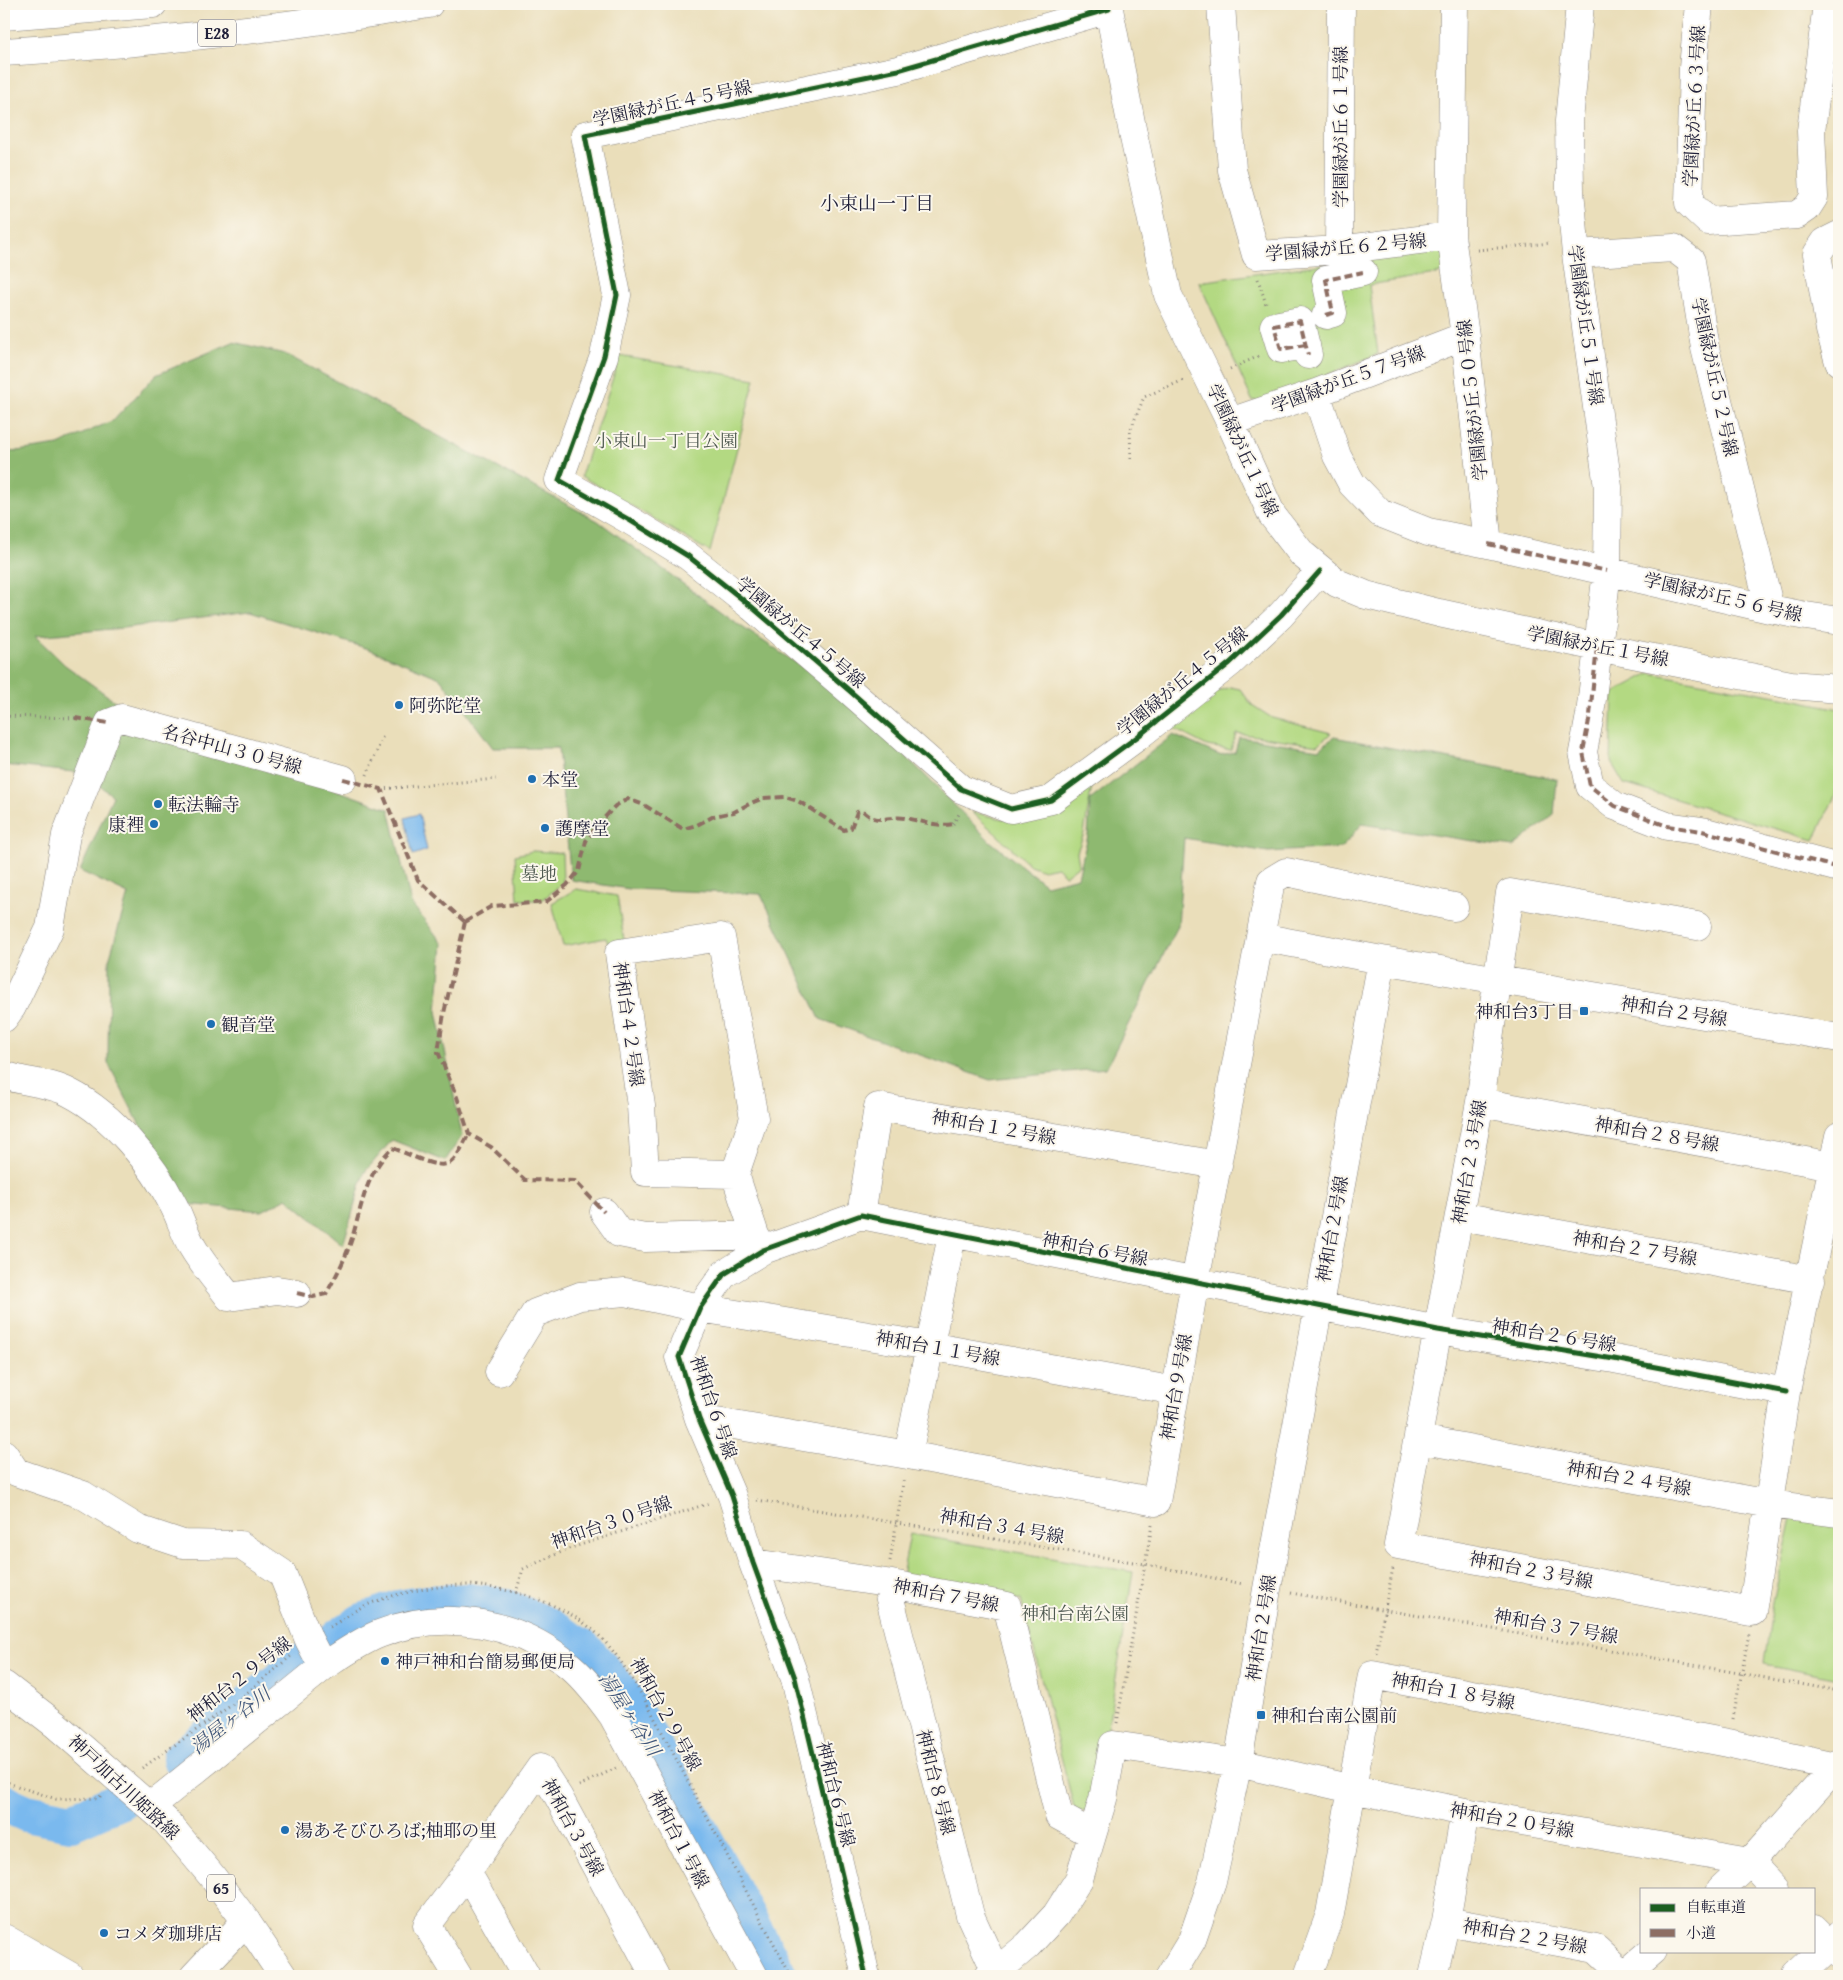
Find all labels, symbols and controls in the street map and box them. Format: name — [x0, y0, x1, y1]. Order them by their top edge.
road number: E28 — [198, 19, 236, 46]
street label: 学園緑が丘６３号線 — [1676, 24, 1712, 188]
street label: 学園緑が丘６１号線 — [1327, 46, 1354, 208]
street label: 学園緑が丘４５号線 — [590, 73, 754, 133]
district label: 小束山一丁目 — [820, 189, 934, 217]
street label: 学園緑が丘６２号線 — [1264, 226, 1428, 268]
street label: 学園緑が丘５１号線 — [1561, 243, 1611, 407]
street label: 学園緑が丘５２号線 — [1685, 295, 1745, 459]
street label: 学園緑が丘５０号線 — [1450, 318, 1494, 482]
street label: 学園緑が丘５７号線 — [1267, 339, 1429, 419]
street label: 学園緑が丘１号線 — [1200, 379, 1286, 521]
park label: 小束山一丁目公園 — [594, 427, 738, 454]
street label: 学園緑が丘５６号線 — [1641, 566, 1805, 628]
street label: 学園緑が丘４５号線 — [730, 570, 872, 694]
street label: 学園緑が丘１号線 — [1525, 619, 1671, 673]
street label: 学園緑が丘４５号線 — [1111, 620, 1253, 742]
place label: 阿弥陀堂 — [409, 692, 481, 719]
marker: 阿弥陀堂 — [393, 699, 405, 711]
street label: 名谷中山３０号線 — [159, 717, 305, 781]
place label: 本堂 — [542, 766, 578, 793]
marker: 本堂 — [526, 773, 538, 785]
place label: 転法輪寺 — [168, 791, 240, 818]
marker: 転法輪寺 — [152, 798, 164, 810]
place label: 康裡 — [108, 811, 144, 838]
place label: 護摩堂 — [555, 815, 609, 842]
marker: 康裡 — [148, 818, 160, 830]
marker: 護摩堂 — [539, 822, 551, 834]
park label: 墓地 — [521, 860, 557, 887]
street label: 神和台４２号線 — [607, 960, 651, 1088]
street label: 神和台２号線 — [1619, 989, 1729, 1033]
place label: 神和台3丁目 — [1475, 998, 1574, 1025]
marker: 神和台3丁目 — [1578, 1005, 1590, 1017]
place label: 観音堂 — [221, 1011, 275, 1038]
marker: 観音堂 — [205, 1018, 217, 1030]
street label: 神和台２３号線 — [1445, 1098, 1493, 1226]
street label: 神和台１２号線 — [930, 1103, 1058, 1151]
street label: 神和台２８号線 — [1593, 1110, 1721, 1158]
street label: 神和台２号線 — [1309, 1173, 1355, 1285]
street label: 神和台２７号線 — [1571, 1224, 1699, 1272]
street label: 神和台６号線 — [1039, 1225, 1151, 1273]
street label: 神和台２６号線 — [1490, 1312, 1618, 1358]
street label: 神和台１１号線 — [874, 1324, 1002, 1372]
street label: 神和台９号線 — [1153, 1331, 1199, 1443]
street label: 神和台６号線 — [684, 1352, 744, 1462]
street label: 神和台２４号線 — [1565, 1454, 1693, 1502]
street label: 神和台３０号線 — [547, 1489, 675, 1555]
street label: 神和台３４号線 — [938, 1502, 1066, 1550]
street label: 神和台２３号線 — [1467, 1545, 1595, 1595]
street label: 神和台７号線 — [890, 1571, 1002, 1619]
street label: 神和台２号線 — [1239, 1573, 1283, 1683]
park label: 神和台南公園 — [1021, 1600, 1129, 1627]
street label: 神和台３７号線 — [1492, 1602, 1620, 1650]
street label: 神和台２９号線 — [181, 1630, 297, 1728]
place label: 神戸神和台簡易郵便局 — [395, 1648, 575, 1675]
street label: 神和台２９号線 — [624, 1652, 708, 1776]
marker: 神戸神和台簡易郵便局 — [379, 1655, 391, 1667]
street label: 神和台１８号線 — [1389, 1666, 1517, 1716]
water label: 湯屋ヶ谷川 — [592, 1667, 669, 1763]
water label: 湯屋ヶ谷川 — [184, 1678, 278, 1760]
place label: 神和台南公園前 — [1271, 1702, 1397, 1729]
marker: 神和台南公園前 — [1255, 1709, 1267, 1721]
street label: 神和台８号線 — [910, 1726, 962, 1838]
street label: 神戸加古川姫路線 — [62, 1728, 186, 1846]
street label: 神和台６号線 — [810, 1738, 862, 1850]
street label: 神和台３号線 — [535, 1773, 611, 1881]
street label: 神和台１号線 — [642, 1785, 716, 1893]
street label: 神和台２０号線 — [1448, 1796, 1576, 1844]
place label: 湯あそびひろば;柚耶の里 — [295, 1817, 497, 1844]
marker: 湯あそびひろば;柚耶の里 — [279, 1824, 291, 1836]
road number: 65 — [207, 1875, 235, 1902]
legend — [1640, 1888, 1816, 1952]
text: 自転車道 — [1686, 1896, 1746, 1917]
street label: 神和台２２号線 — [1461, 1912, 1589, 1960]
place label: コメダ珈琲店 — [114, 1920, 222, 1947]
text: 小道 — [1686, 1922, 1716, 1943]
marker: コメダ珈琲店 — [98, 1927, 110, 1939]

